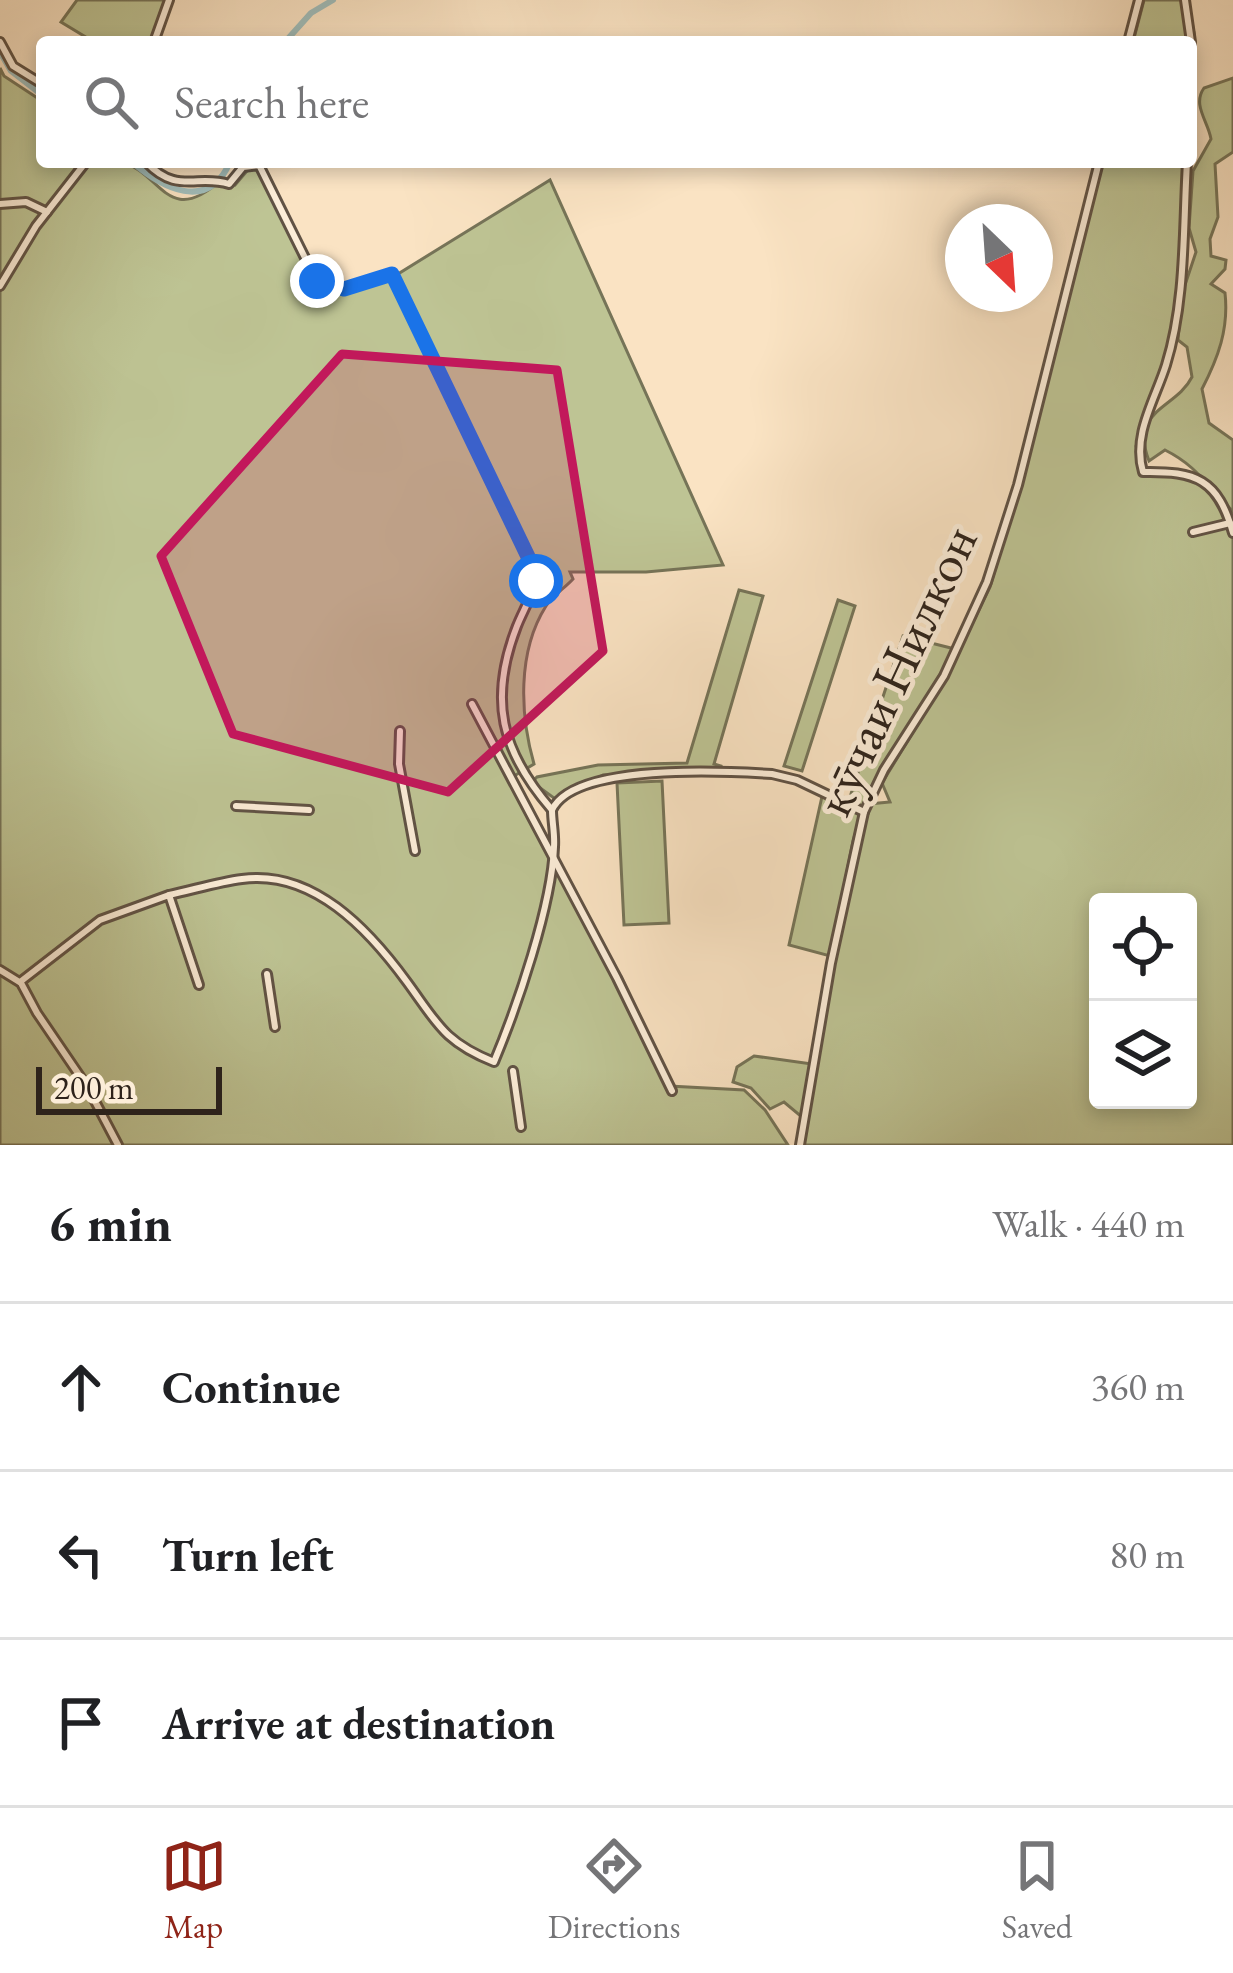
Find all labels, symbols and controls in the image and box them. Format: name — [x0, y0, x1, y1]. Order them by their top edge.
search box — [36, 36, 1197, 168]
icon: search — [78, 69, 144, 135]
text: Search here — [174, 73, 369, 131]
north arrow — [945, 204, 1053, 312]
route end — [290, 254, 344, 308]
street label: кӯчаи Нилкон — [797, 514, 993, 826]
route start — [509, 554, 563, 608]
map controls — [1089, 893, 1197, 1109]
button: locate — [1089, 893, 1197, 1001]
button: layers — [1089, 1001, 1197, 1109]
scale bar — [36, 1061, 222, 1114]
text: 200 m — [54, 1066, 134, 1109]
text: 6 min — [48, 1190, 172, 1256]
text: Walk · 440 m — [992, 1198, 1185, 1249]
icon: ahead — [48, 1354, 114, 1420]
text: Continue — [162, 1358, 340, 1416]
text: 360 m — [1091, 1361, 1185, 1412]
icon: left — [48, 1522, 114, 1588]
text: Turn left — [162, 1526, 334, 1584]
text: 80 m — [1109, 1529, 1185, 1580]
icon: arrive — [48, 1690, 114, 1756]
text: Arrive at destination — [162, 1694, 555, 1752]
tab: Map — [161, 1833, 227, 1948]
tab: Directions — [548, 1833, 681, 1948]
tab: Saved — [1002, 1833, 1072, 1948]

